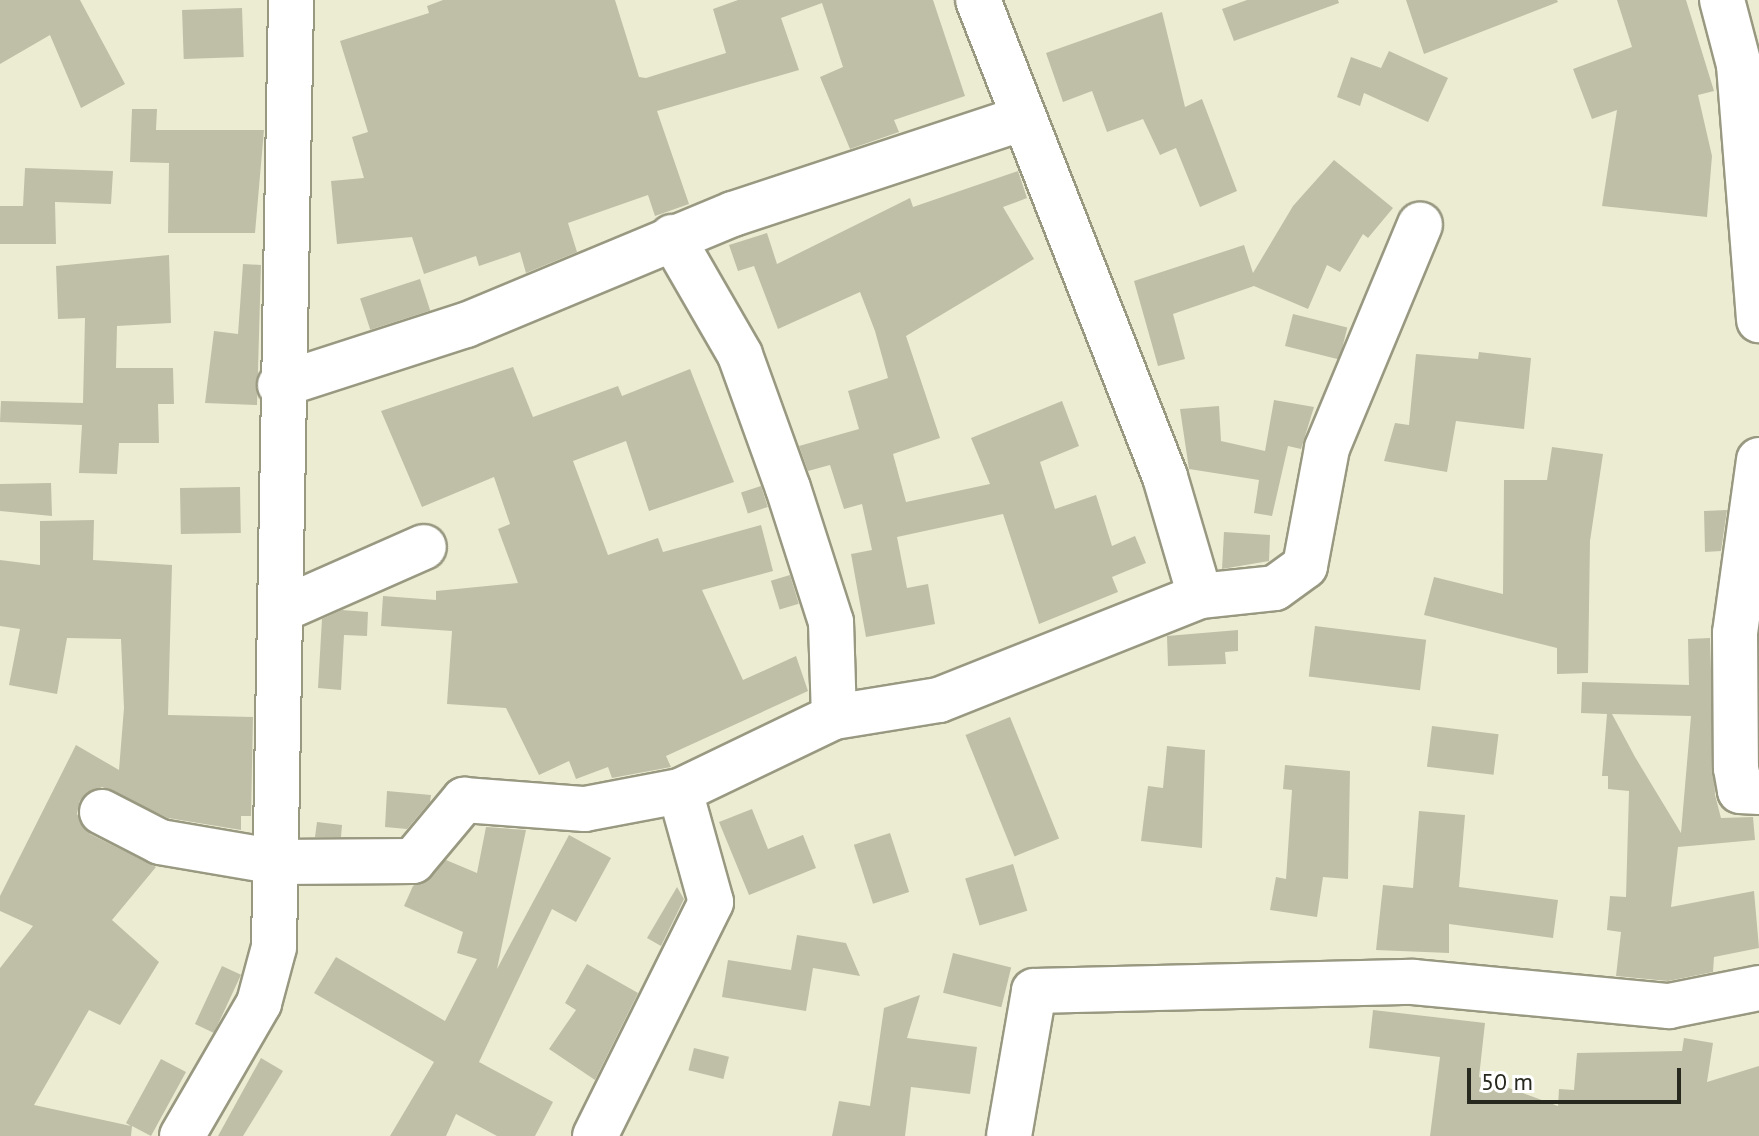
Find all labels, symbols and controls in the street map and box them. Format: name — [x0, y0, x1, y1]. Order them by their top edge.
scale bar — [1471, 1052, 1685, 1102]
text: 50 m — [1481, 1066, 1533, 1097]

